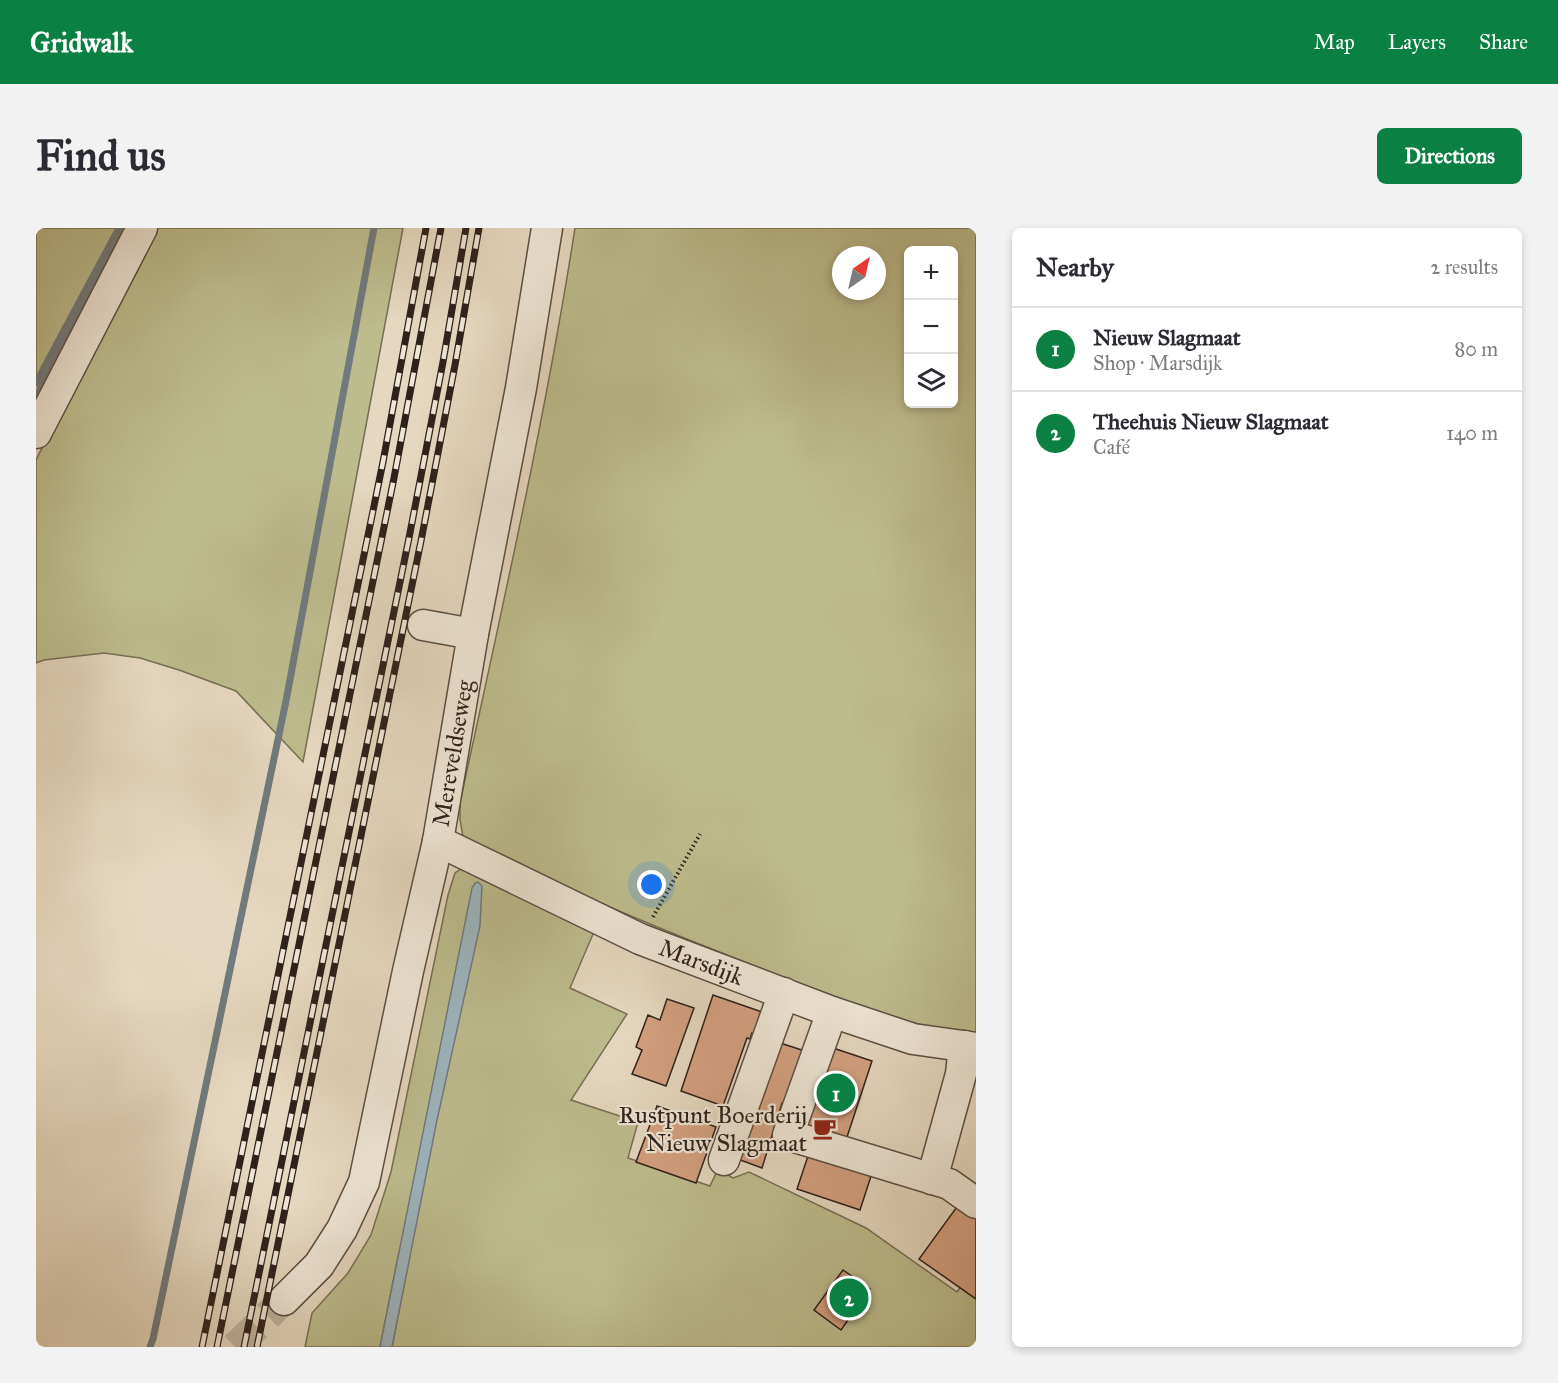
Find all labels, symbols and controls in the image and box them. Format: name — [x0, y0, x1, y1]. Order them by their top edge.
text: Gridwalk — [30, 25, 133, 60]
text: Map — [1314, 29, 1355, 55]
text: Layers — [1388, 29, 1446, 55]
text: Share — [1479, 29, 1528, 55]
button: Directions — [1377, 128, 1522, 184]
text: Find us — [36, 130, 166, 182]
north arrow — [832, 246, 886, 300]
map controls — [904, 246, 958, 408]
button: + — [904, 246, 958, 300]
text: Nearby — [1036, 251, 1114, 283]
text: 2 results — [1430, 255, 1498, 279]
button: − — [904, 300, 958, 354]
text: Nieuw Slagmaat — [1093, 324, 1241, 351]
text: 1 — [1052, 337, 1059, 361]
text: 80 m — [1455, 337, 1498, 361]
text: Shop · Marsdijk — [1093, 351, 1222, 375]
button: layers — [904, 354, 958, 408]
text: Theehuis Nieuw Slagmaat — [1093, 408, 1329, 435]
text: 2 — [1051, 421, 1060, 445]
text: 140 m — [1446, 421, 1498, 445]
text: Café — [1093, 435, 1130, 459]
street label: Mereveldseweg — [426, 677, 480, 829]
your location — [637, 870, 666, 899]
street label: Marsdijk — [655, 933, 749, 992]
pin: 1 — [816, 1070, 856, 1116]
place label: Rustpunt Boerderij Nieuw Slagmaat — [618, 1100, 807, 1158]
cafe icon: Rustpunt Boerderij Nieuw Slagmaat — [812, 1116, 838, 1142]
pin: 2 — [830, 1276, 868, 1320]

